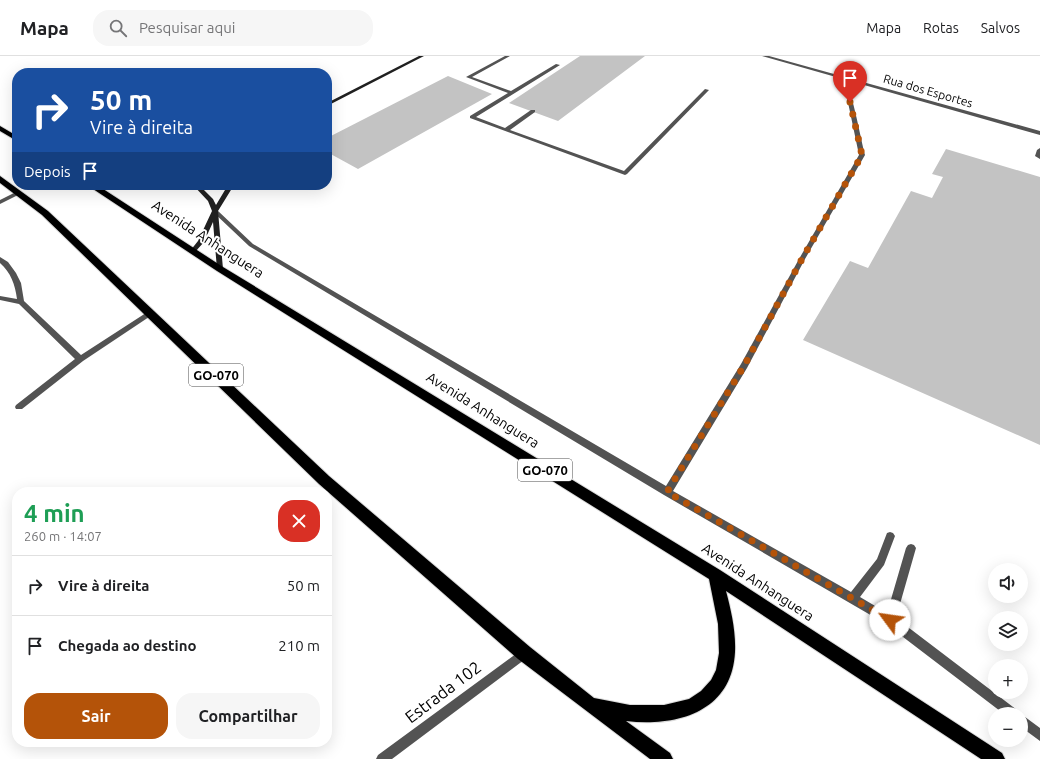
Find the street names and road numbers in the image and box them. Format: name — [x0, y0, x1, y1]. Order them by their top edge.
street label: Rua dos Esportes — [882, 72, 974, 109]
street label: Avenida Anhanguera — [149, 197, 267, 281]
road number: GO-070 — [189, 364, 243, 386]
street label: Avenida Anhanguera — [424, 369, 542, 451]
road number: GO-070 — [518, 459, 572, 481]
street label: Avenida Anhanguera — [699, 540, 817, 624]
street label: Estrada 102 — [401, 657, 484, 726]

